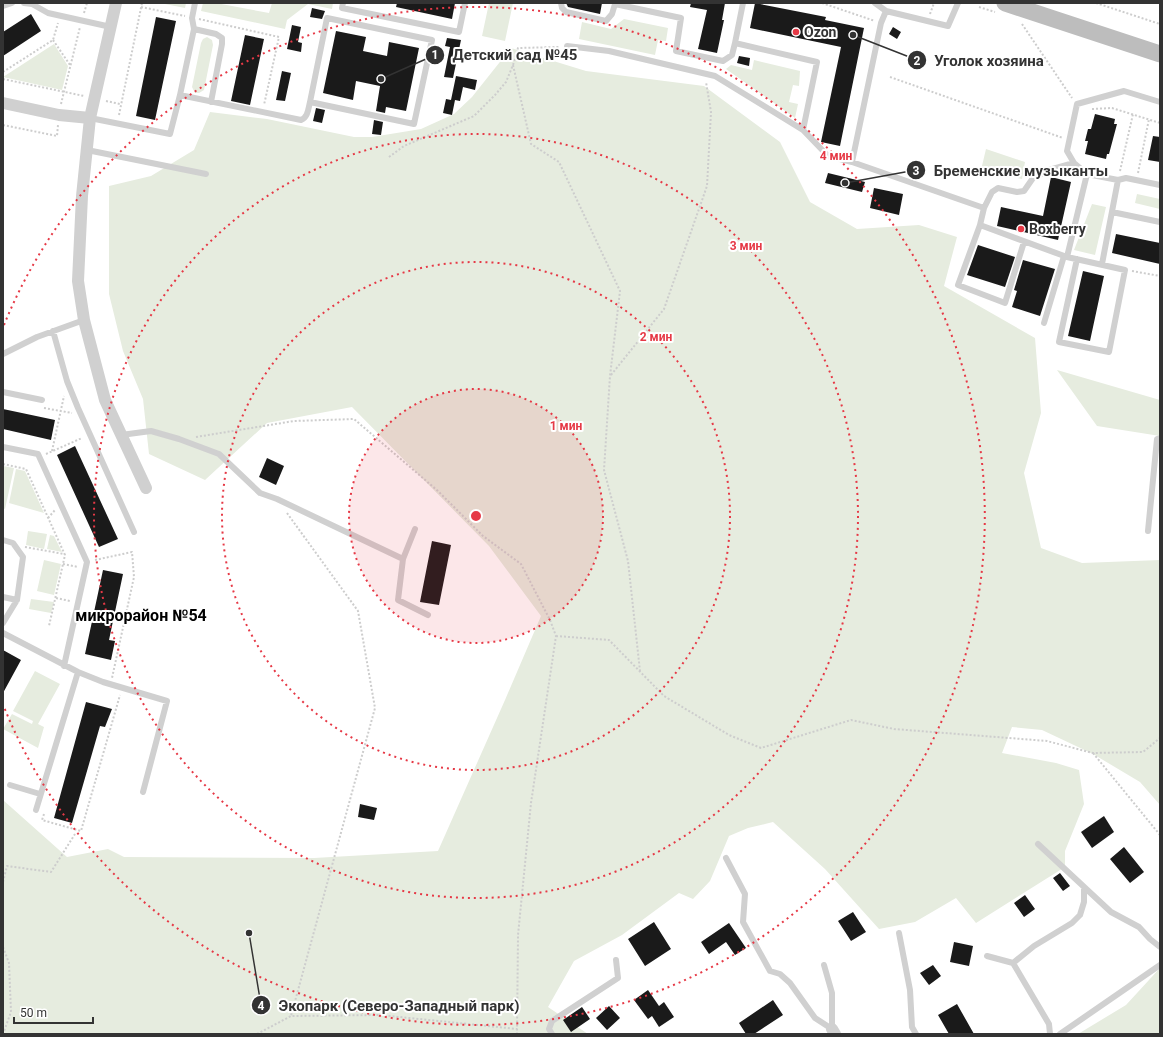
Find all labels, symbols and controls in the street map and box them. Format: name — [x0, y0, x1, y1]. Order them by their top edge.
place label: Ozon — [804, 24, 837, 40]
marker: Ozon — [791, 27, 801, 37]
callout: Детский сад №45 — [425, 42, 586, 69]
text: Детский сад №45 — [453, 46, 577, 64]
callout: Уголок хозяина — [907, 47, 1052, 74]
text: 1 — [432, 48, 438, 62]
text: Уголок хозяина — [934, 52, 1044, 70]
text: 2 — [914, 54, 921, 68]
text: 4 мин — [820, 149, 852, 163]
callout: Бременские музыканты — [906, 157, 1116, 184]
text: Бременские музыканты — [934, 162, 1108, 180]
text: 3 — [913, 164, 920, 178]
place label: Boxberry — [1029, 221, 1087, 237]
marker: Boxberry — [1016, 224, 1026, 234]
text: 3 мин — [730, 239, 762, 253]
text: 2 мин — [640, 330, 672, 344]
text: 1 мин — [550, 419, 582, 433]
centre of rings — [469, 509, 483, 523]
district label: микрорайон №54 — [75, 606, 207, 625]
callout: Экопарк (Северо-Западный парк) — [251, 992, 528, 1019]
text: Экопарк (Северо-Западный парк) — [279, 997, 519, 1015]
scale bar — [14, 999, 93, 1025]
text: 4 — [258, 999, 265, 1013]
text: 50 m — [20, 1006, 47, 1020]

